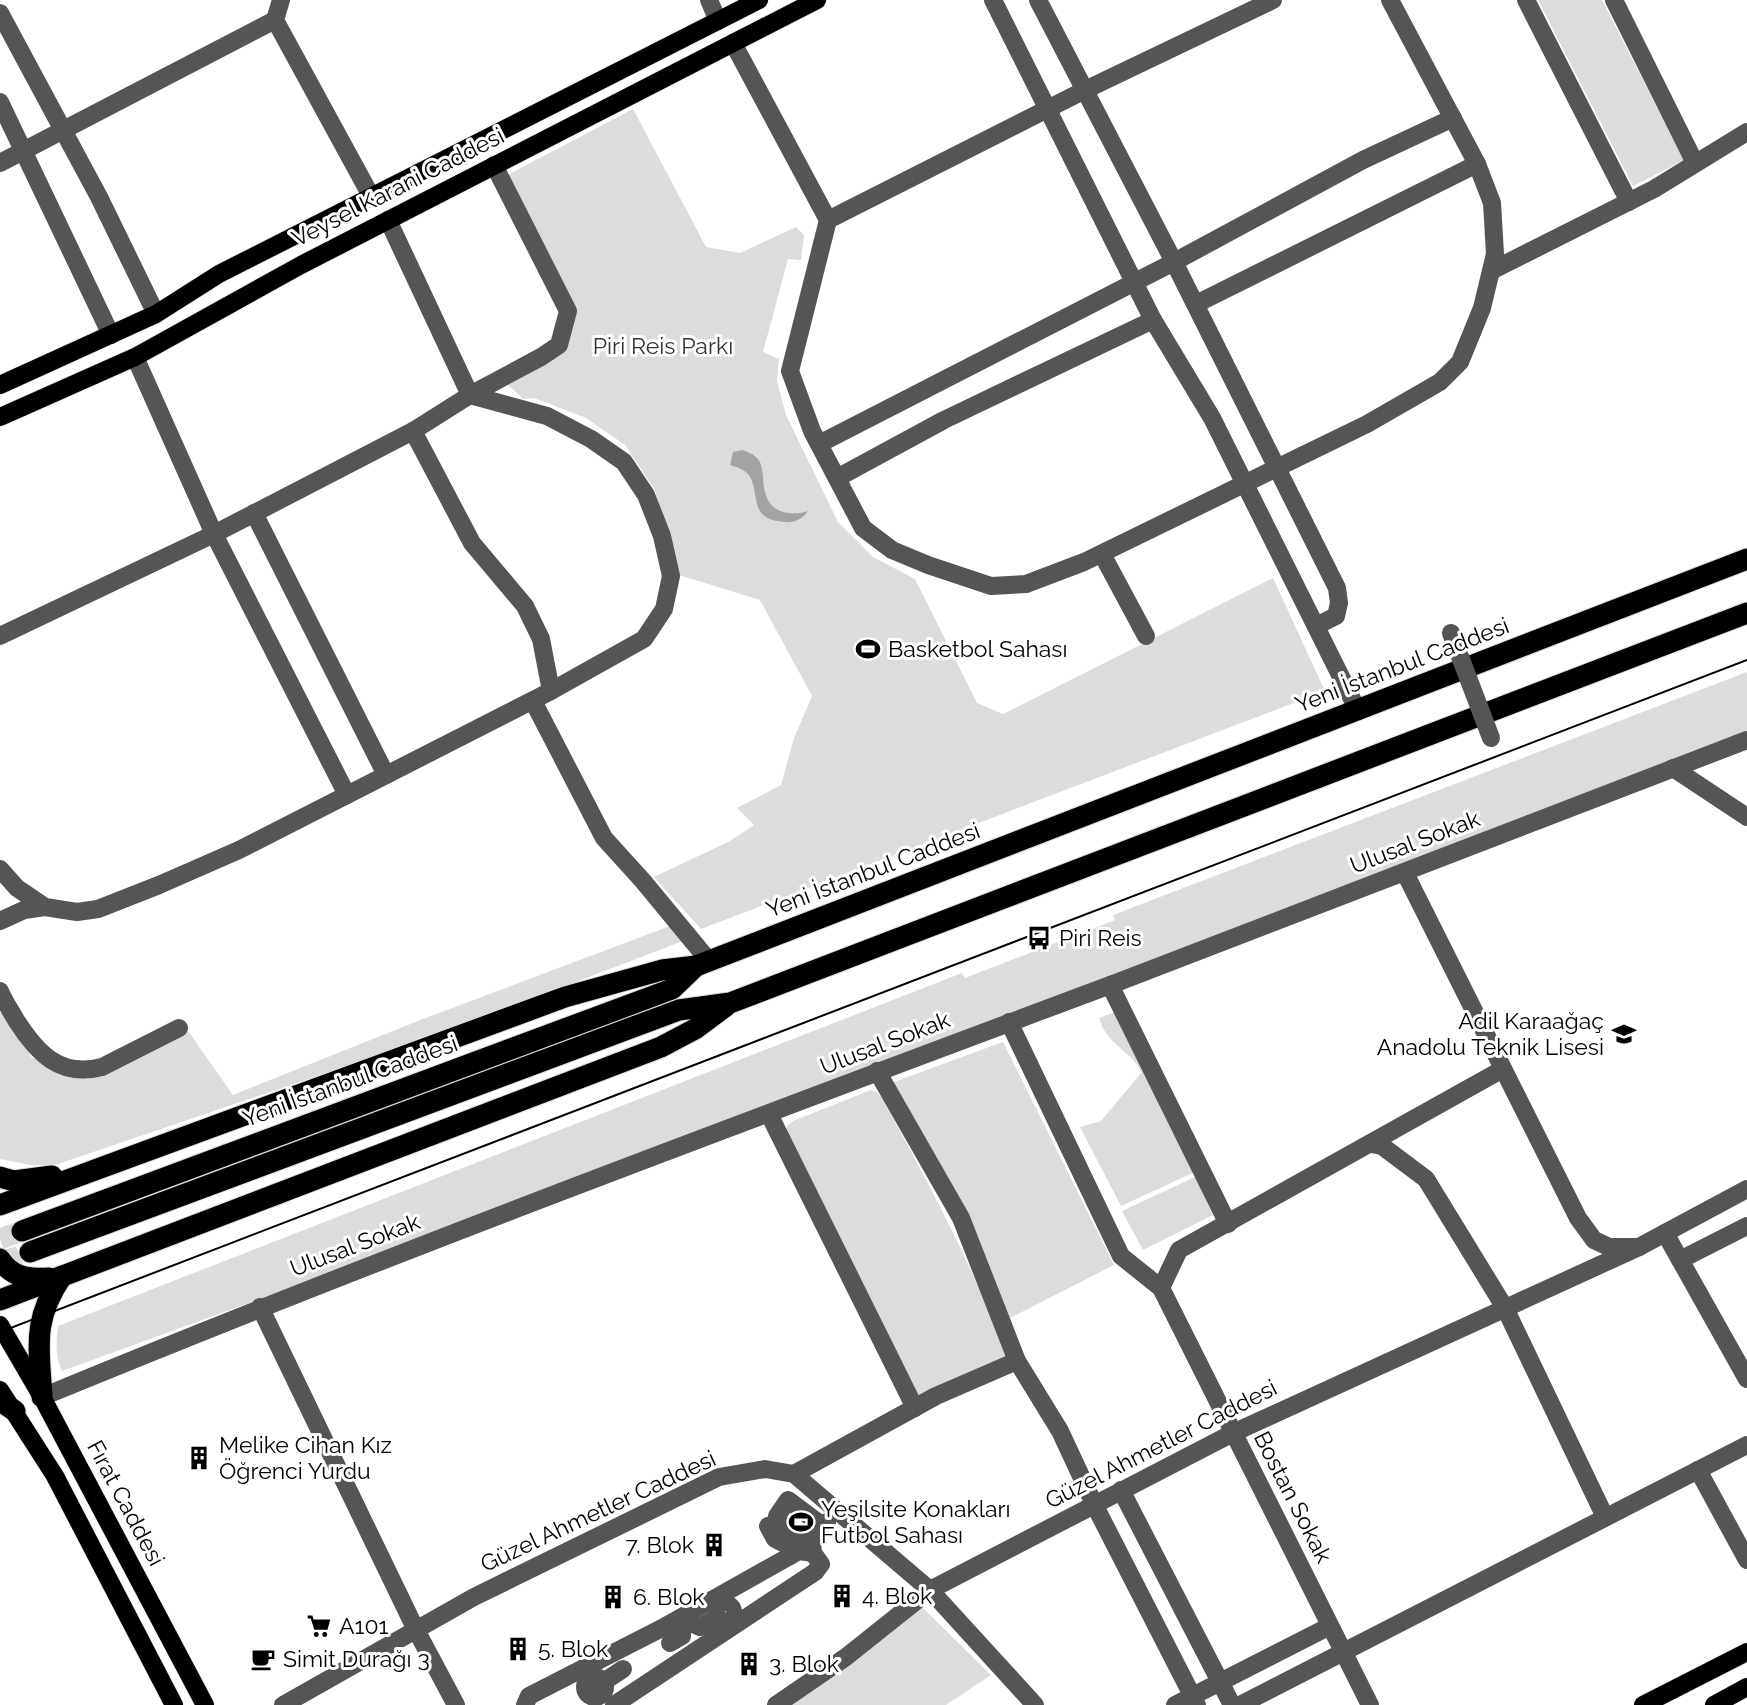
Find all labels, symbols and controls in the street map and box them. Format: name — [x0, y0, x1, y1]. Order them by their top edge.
street label: Veysel Karani Caddesi — [287, 121, 508, 252]
park label: Piri Reis Parkı — [593, 332, 733, 359]
street label: Yeni İstanbul Caddesi — [1291, 611, 1513, 718]
sports icon: Basketbol Sahası — [854, 635, 882, 663]
place label: Basketbol Sahası — [888, 635, 1068, 662]
street label: Ulusal Sokak — [1346, 804, 1483, 879]
street label: Yeni İstanbul Caddesi — [762, 816, 984, 923]
bus stop icon: Piri Reis — [1025, 924, 1053, 952]
place label: Piri Reis — [1059, 924, 1142, 951]
street label: Ulusal Sokak — [816, 1005, 953, 1080]
place label: Adil Karaağaç Anadolu Teknik Lisesi — [1377, 1007, 1604, 1060]
school or university icon: Adil Karaağaç Anadolu Teknik Lisesi — [1610, 1020, 1638, 1048]
street label: Yeni İstanbul Caddesi — [239, 1029, 461, 1132]
street label: Ulusal Sokak — [286, 1207, 423, 1282]
street label: Güzel Ahmetler Caddesi — [1040, 1373, 1281, 1514]
street label: Bostan Sokak — [1249, 1426, 1338, 1567]
place label: Melike Cihan Kız Öğrenci Yurdu — [219, 1431, 392, 1484]
street label: Fırat Caddesi — [82, 1435, 171, 1570]
building icon: Melike Cihan Kız Öğrenci Yurdu — [185, 1444, 213, 1472]
street label: Güzel Ahmetler Caddesi — [476, 1444, 720, 1577]
place label: Yeşilsite Konakları Futbol Sahası — [821, 1495, 1011, 1548]
sports icon: Yeşilsite Konakları Futbol Sahası — [787, 1508, 815, 1536]
place label: 7. Blok — [626, 1531, 694, 1558]
building icon: 7. Blok — [700, 1531, 728, 1559]
building icon: 4. Blok — [828, 1582, 856, 1610]
place label: 4. Blok — [862, 1582, 932, 1609]
building icon: 6. Blok — [599, 1583, 627, 1611]
place label: 6. Blok — [633, 1583, 705, 1610]
supermarket icon: A101 — [305, 1612, 333, 1640]
place label: A101 — [339, 1612, 388, 1639]
building icon: 5. Blok — [504, 1635, 532, 1663]
place label: 5. Blok — [538, 1635, 608, 1662]
cafe icon: Simit Durağı 3 — [249, 1645, 277, 1673]
place label: Simit Durağı 3 — [283, 1645, 430, 1672]
building icon: 3. Blok — [735, 1650, 763, 1678]
place label: 3. Blok — [769, 1650, 839, 1677]

